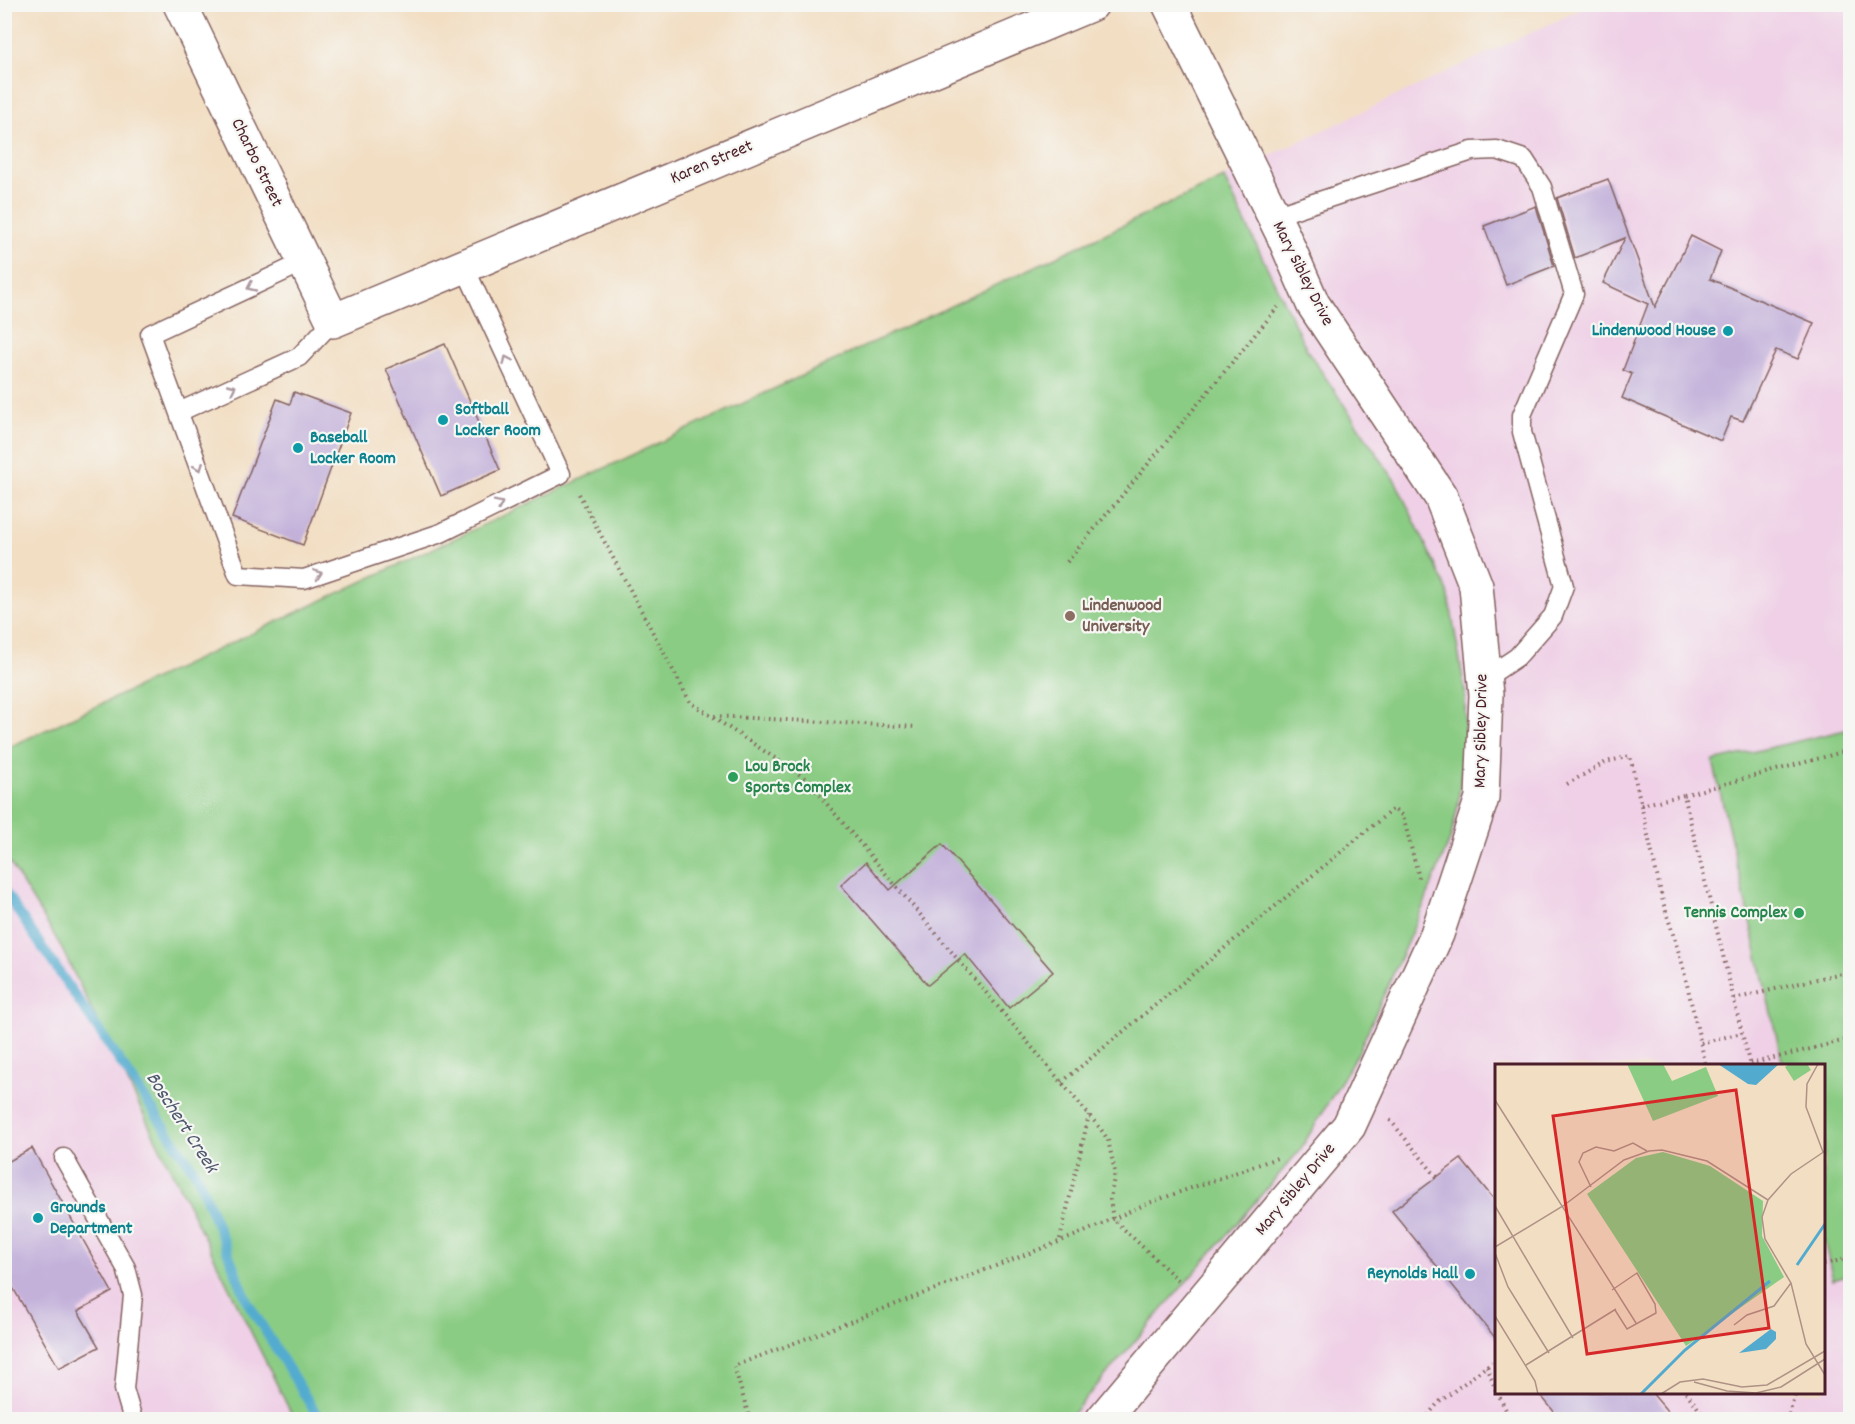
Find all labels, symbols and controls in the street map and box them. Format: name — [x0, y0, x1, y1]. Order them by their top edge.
street label: Charbo Street — [224, 114, 288, 212]
street label: Karen Street — [667, 134, 757, 192]
street label: Mary Sibley Drive — [1265, 217, 1339, 331]
one-way arrow — [247, 279, 258, 291]
place label: Lindenwood House — [1592, 319, 1716, 344]
marker: Lindenwood House — [1721, 324, 1735, 338]
one-way arrow — [503, 355, 515, 366]
one-way arrow — [226, 383, 237, 395]
place label: Softball Locker Room — [455, 398, 541, 444]
marker: Softball Locker Room — [436, 413, 450, 427]
place label: Baseball Locker Room — [310, 426, 396, 472]
marker: Baseball Locker Room — [291, 441, 305, 455]
one-way arrow — [192, 461, 204, 472]
one-way arrow — [493, 500, 504, 512]
one-way arrow — [312, 569, 323, 582]
place label: Lindenwood University — [1082, 594, 1162, 640]
marker: Lindenwood University — [1063, 609, 1077, 623]
street label: Mary Sibley Drive — [1469, 674, 1495, 788]
place label: Lou Brock Sports Complex — [745, 755, 851, 801]
marker: Lou Brock Sports Complex — [726, 770, 740, 784]
place label: Tennis Complex — [1684, 901, 1787, 926]
marker: Tennis Complex — [1792, 906, 1806, 920]
inset map — [1495, 1064, 1825, 1394]
water label: Boschert Creek — [138, 1067, 225, 1180]
street label: Mary Sibley Drive — [1250, 1138, 1342, 1242]
place label: Grounds Department — [50, 1196, 133, 1242]
marker: Grounds Department — [31, 1211, 45, 1225]
place label: Reynolds Hall — [1367, 1262, 1459, 1287]
marker: Reynolds Hall — [1463, 1267, 1477, 1281]

